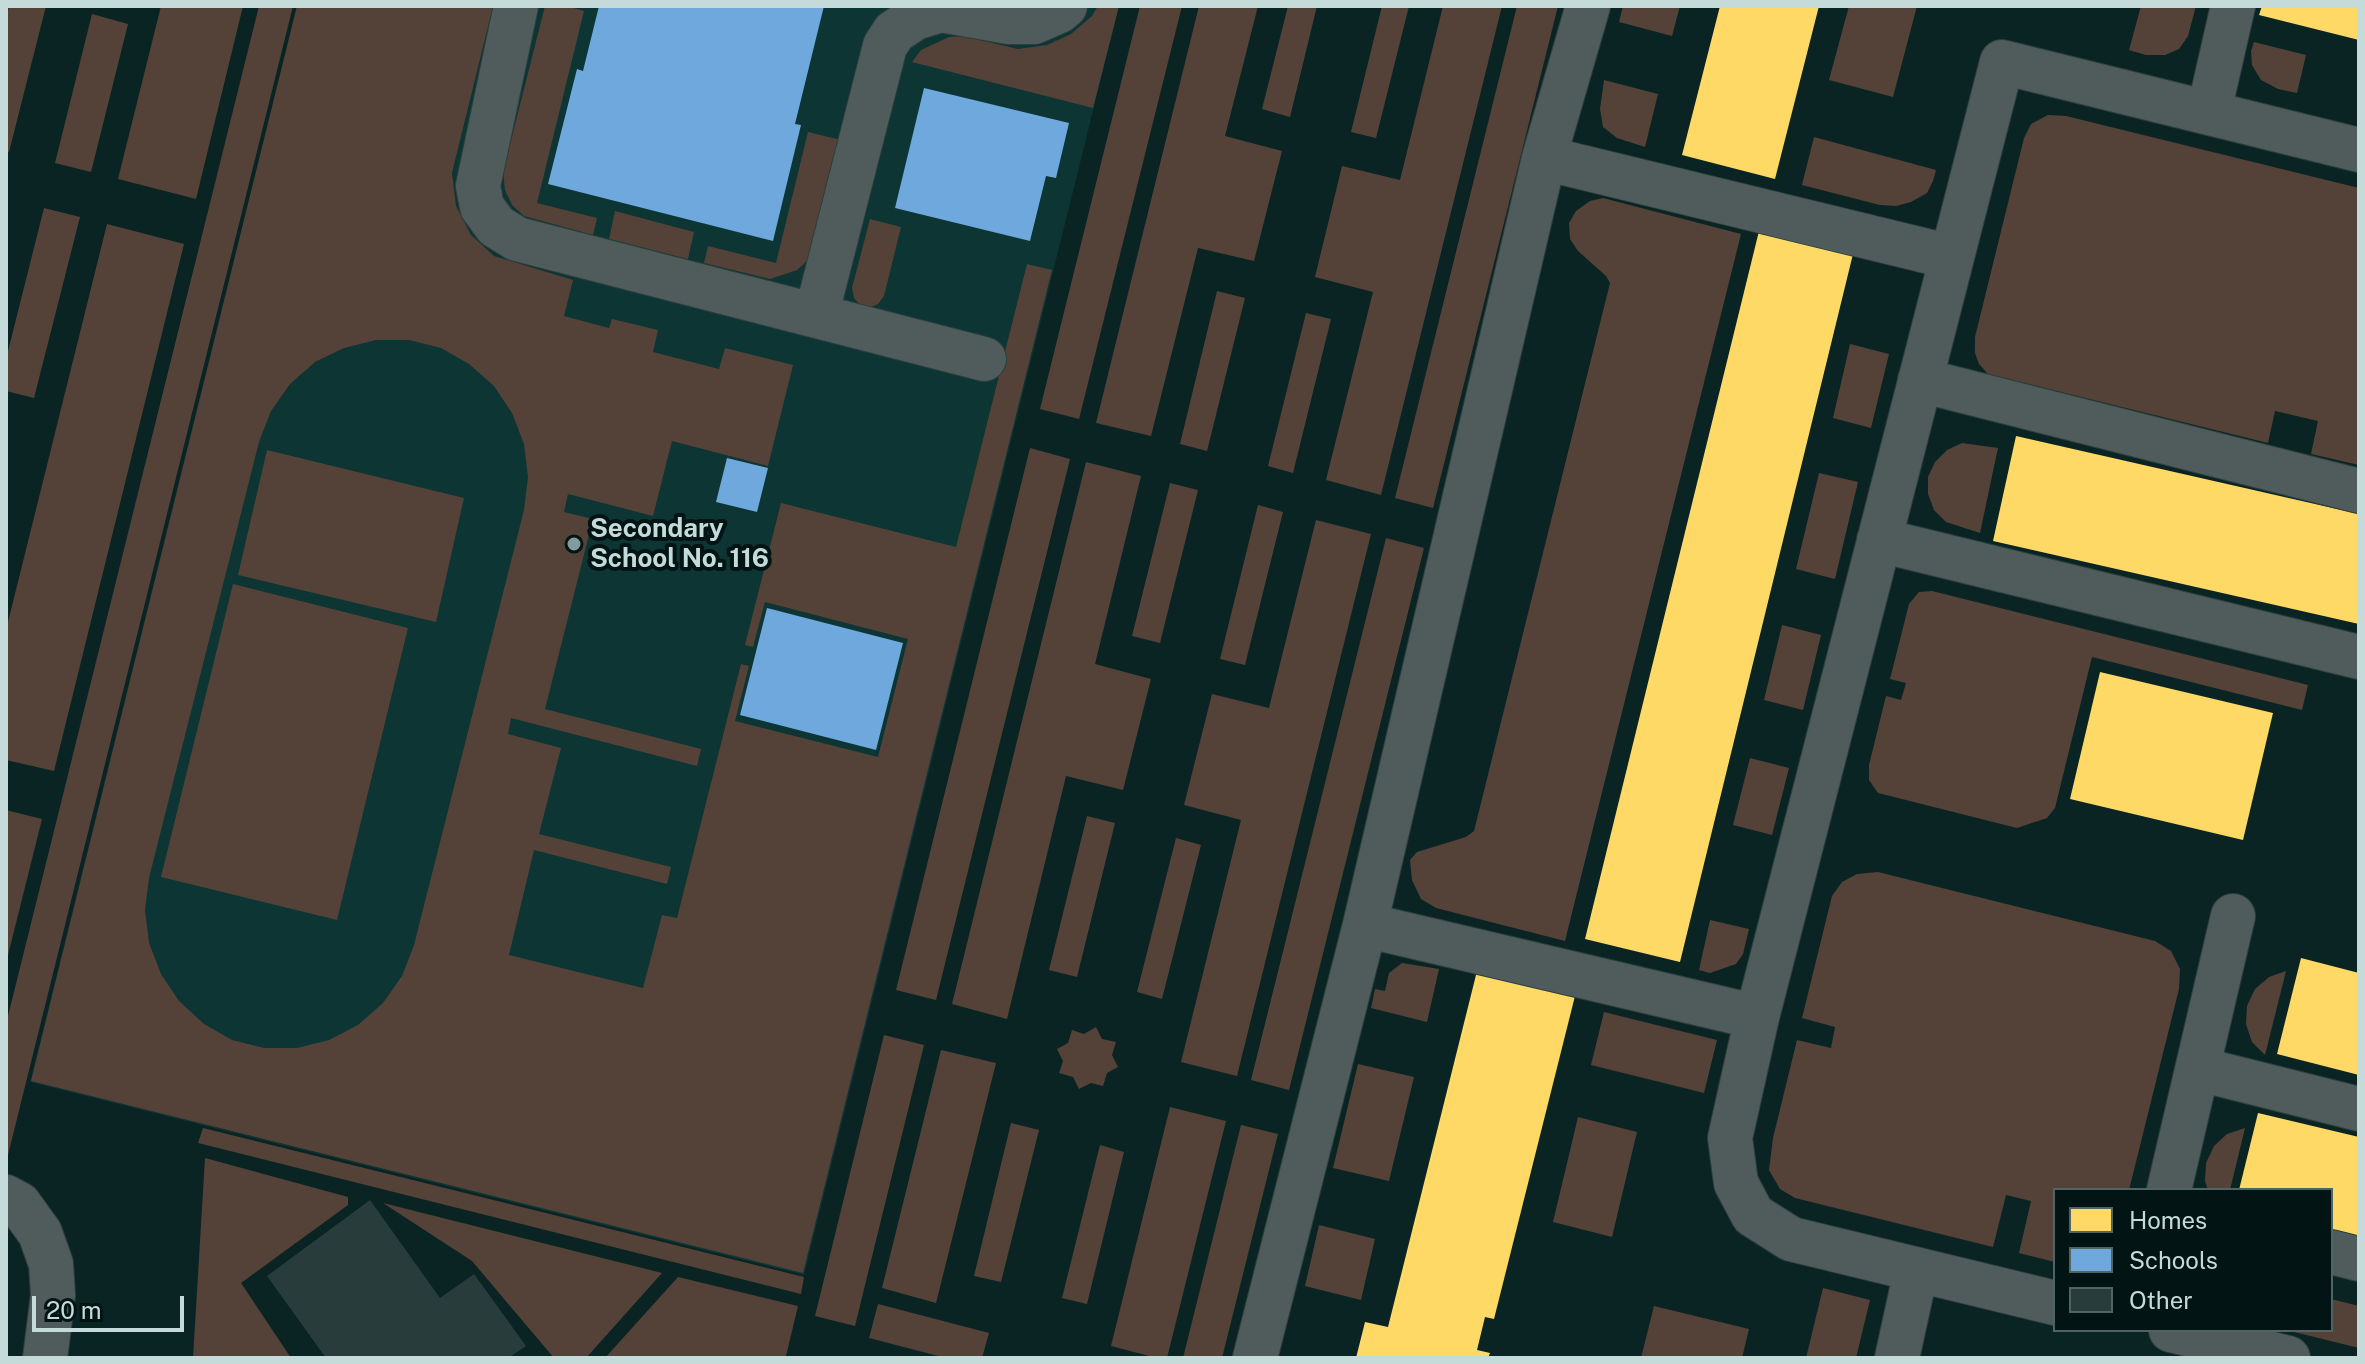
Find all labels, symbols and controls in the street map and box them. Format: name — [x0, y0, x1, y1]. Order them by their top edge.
place label: Secondary School No. 116 — [590, 513, 769, 574]
marker: Secondary School No. 116 — [565, 535, 583, 553]
legend — [2053, 1188, 2333, 1332]
text: Homes — [2129, 1206, 2207, 1234]
text: Schools — [2129, 1246, 2218, 1274]
scale bar — [36, 1280, 188, 1330]
text: Other — [2129, 1286, 2193, 1314]
text: 20 m — [46, 1296, 102, 1324]

